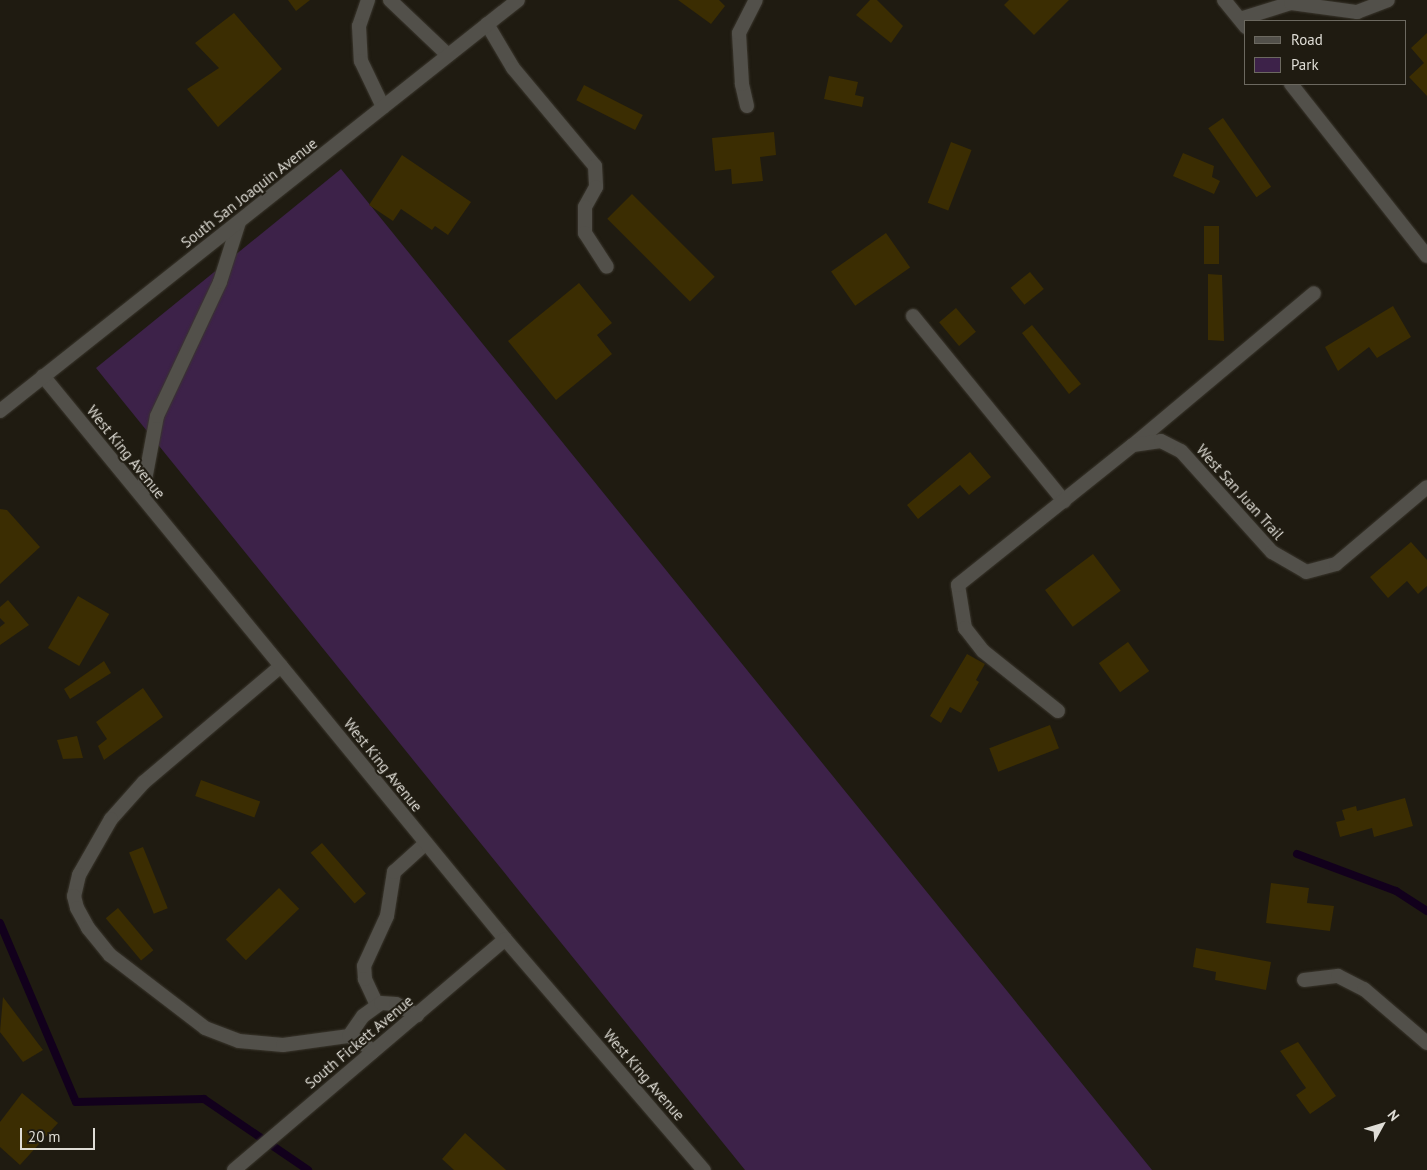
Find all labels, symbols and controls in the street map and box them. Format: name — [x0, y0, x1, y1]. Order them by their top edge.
legend — [1244, 20, 1407, 85]
text: Road — [1291, 30, 1323, 49]
text: Park — [1291, 55, 1319, 74]
street label: South San Joaquin Avenue — [177, 134, 321, 252]
street label: West King Avenue — [83, 402, 169, 502]
street label: West San Juan Trail — [1192, 441, 1288, 543]
street label: West King Avenue — [340, 715, 426, 815]
street label: South Fickett Avenue — [301, 992, 417, 1092]
street label: West King Avenue — [599, 1026, 689, 1124]
north arrow — [1357, 1100, 1407, 1150]
text: N — [1384, 1106, 1404, 1125]
scale bar — [22, 1118, 98, 1150]
text: 20 m — [28, 1127, 61, 1146]

